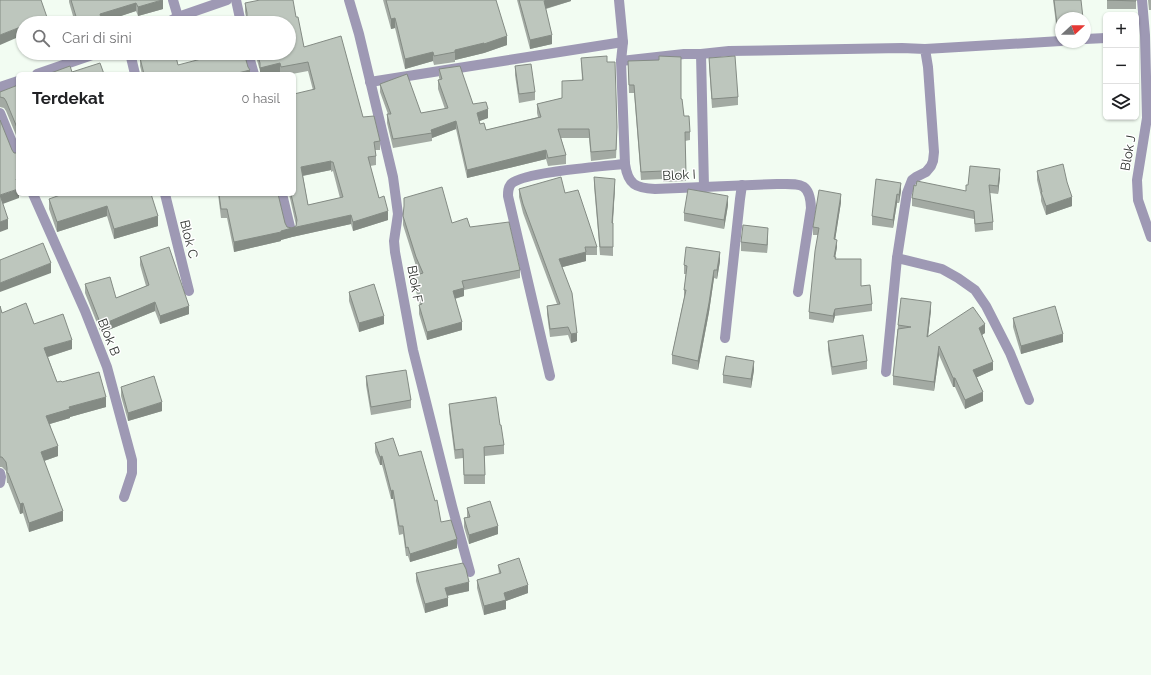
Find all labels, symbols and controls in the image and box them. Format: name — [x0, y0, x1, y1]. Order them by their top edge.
north arrow — [1055, 12, 1091, 48]
map controls — [1103, 12, 1139, 120]
button: + — [1103, 12, 1139, 48]
search box — [16, 16, 296, 60]
icon: search — [30, 27, 52, 49]
text: Cari di sini — [62, 29, 132, 47]
button: − — [1103, 48, 1139, 84]
button: layers — [1103, 84, 1139, 120]
text: Terdekat — [32, 88, 104, 108]
text: 0 hasil — [241, 91, 280, 106]
street label: Blok J — [1117, 134, 1139, 172]
street label: Blok I — [662, 167, 696, 183]
street label: Blok C — [177, 218, 201, 260]
street label: Blok F — [404, 264, 426, 304]
street label: Blok B — [95, 316, 123, 358]

